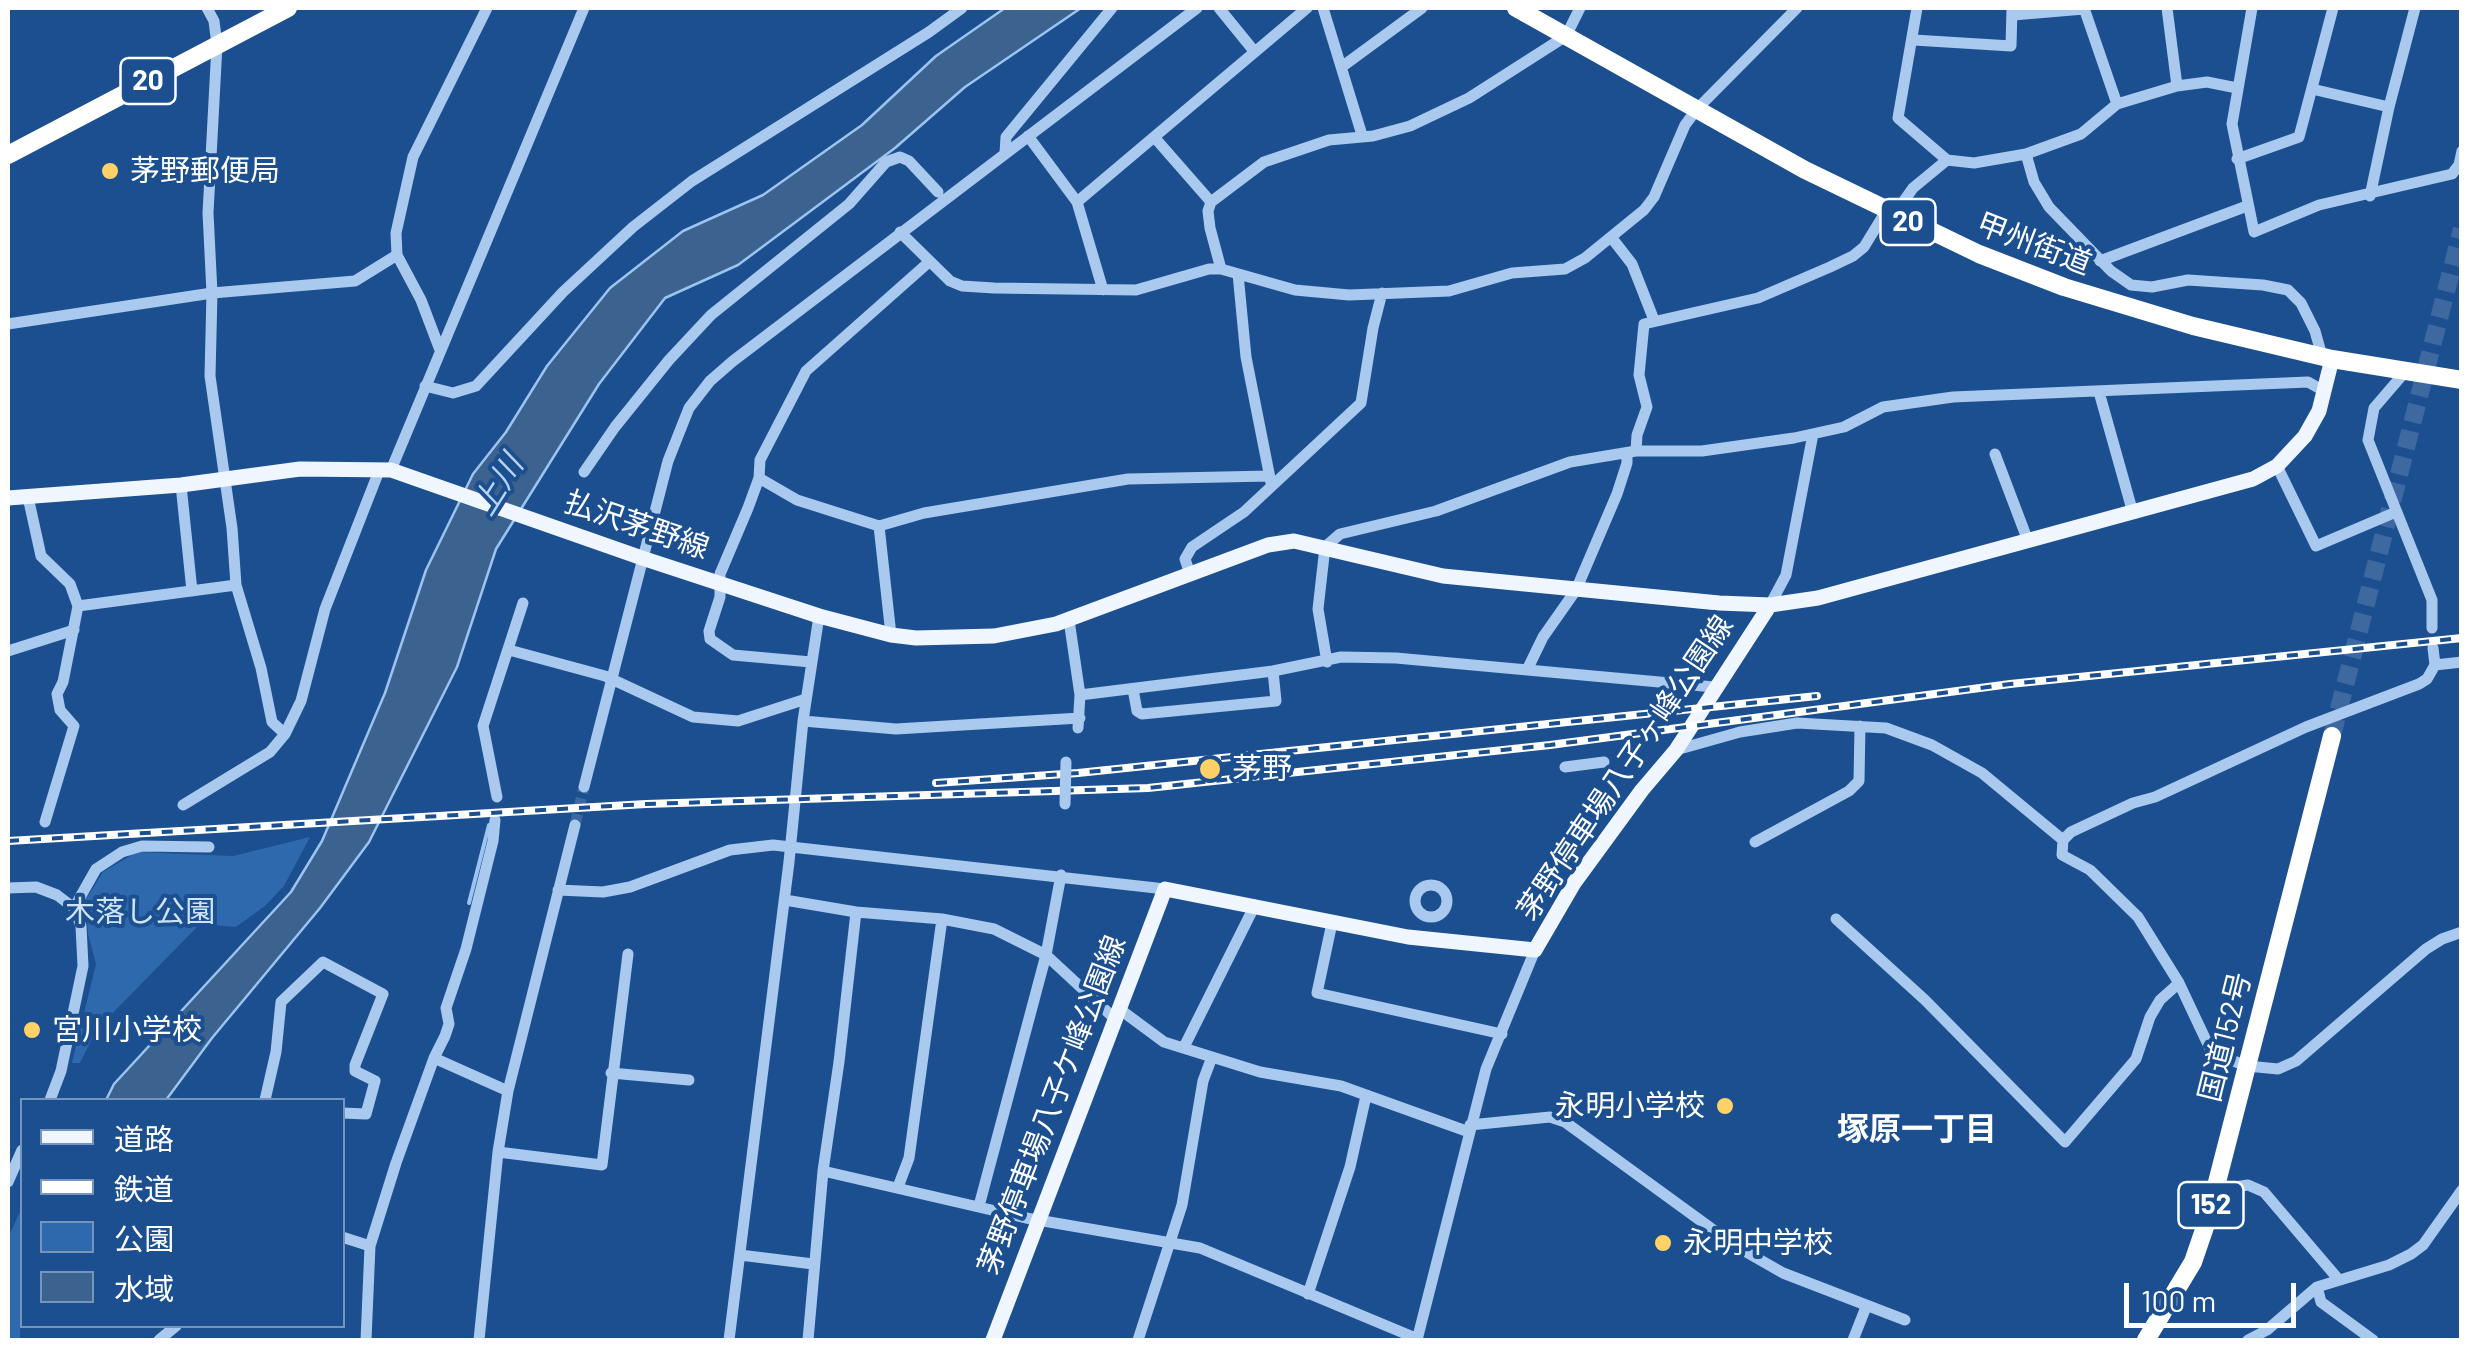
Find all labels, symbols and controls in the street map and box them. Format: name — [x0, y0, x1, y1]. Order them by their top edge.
road number: 20 — [120, 58, 176, 104]
place label: 茅野郵便局 — [130, 153, 280, 189]
marker: 茅野郵便局 — [99, 160, 121, 182]
road number: 20 — [1880, 199, 1936, 245]
street label: 甲州街道 — [1972, 206, 2096, 282]
water label: 上川 — [465, 448, 531, 522]
street label: 払沢茅野線 — [560, 484, 714, 566]
street label: 茅野停車場八子ヶ峰公園線 — [1509, 609, 1741, 927]
place label: 茅野 — [1232, 751, 1292, 787]
marker: 茅野 — [1197, 756, 1223, 782]
park label: 木落し公園 — [65, 894, 215, 930]
street label: 茅野停車場八子ケ峰公園線 — [971, 931, 1133, 1279]
street label: 国道152号 — [2192, 969, 2258, 1105]
place label: 宮川小学校 — [52, 1012, 202, 1048]
marker: 宮川小学校 — [21, 1019, 43, 1041]
place label: 永明小学校 — [1555, 1088, 1705, 1124]
marker: 永明小学校 — [1714, 1095, 1736, 1117]
legend — [20, 1098, 345, 1328]
district label: 塚原一丁目 — [1837, 1110, 1997, 1148]
text: 道路 — [114, 1120, 174, 1156]
text: 鉄道 — [114, 1170, 174, 1206]
road number: 152 — [2178, 1182, 2244, 1228]
text: 公園 — [114, 1220, 174, 1256]
place label: 永明中学校 — [1683, 1225, 1833, 1261]
marker: 永明中学校 — [1652, 1232, 1674, 1254]
scale bar — [2129, 1263, 2302, 1325]
text: 水域 — [114, 1270, 174, 1306]
text: 100 m — [2141, 1282, 2216, 1318]

